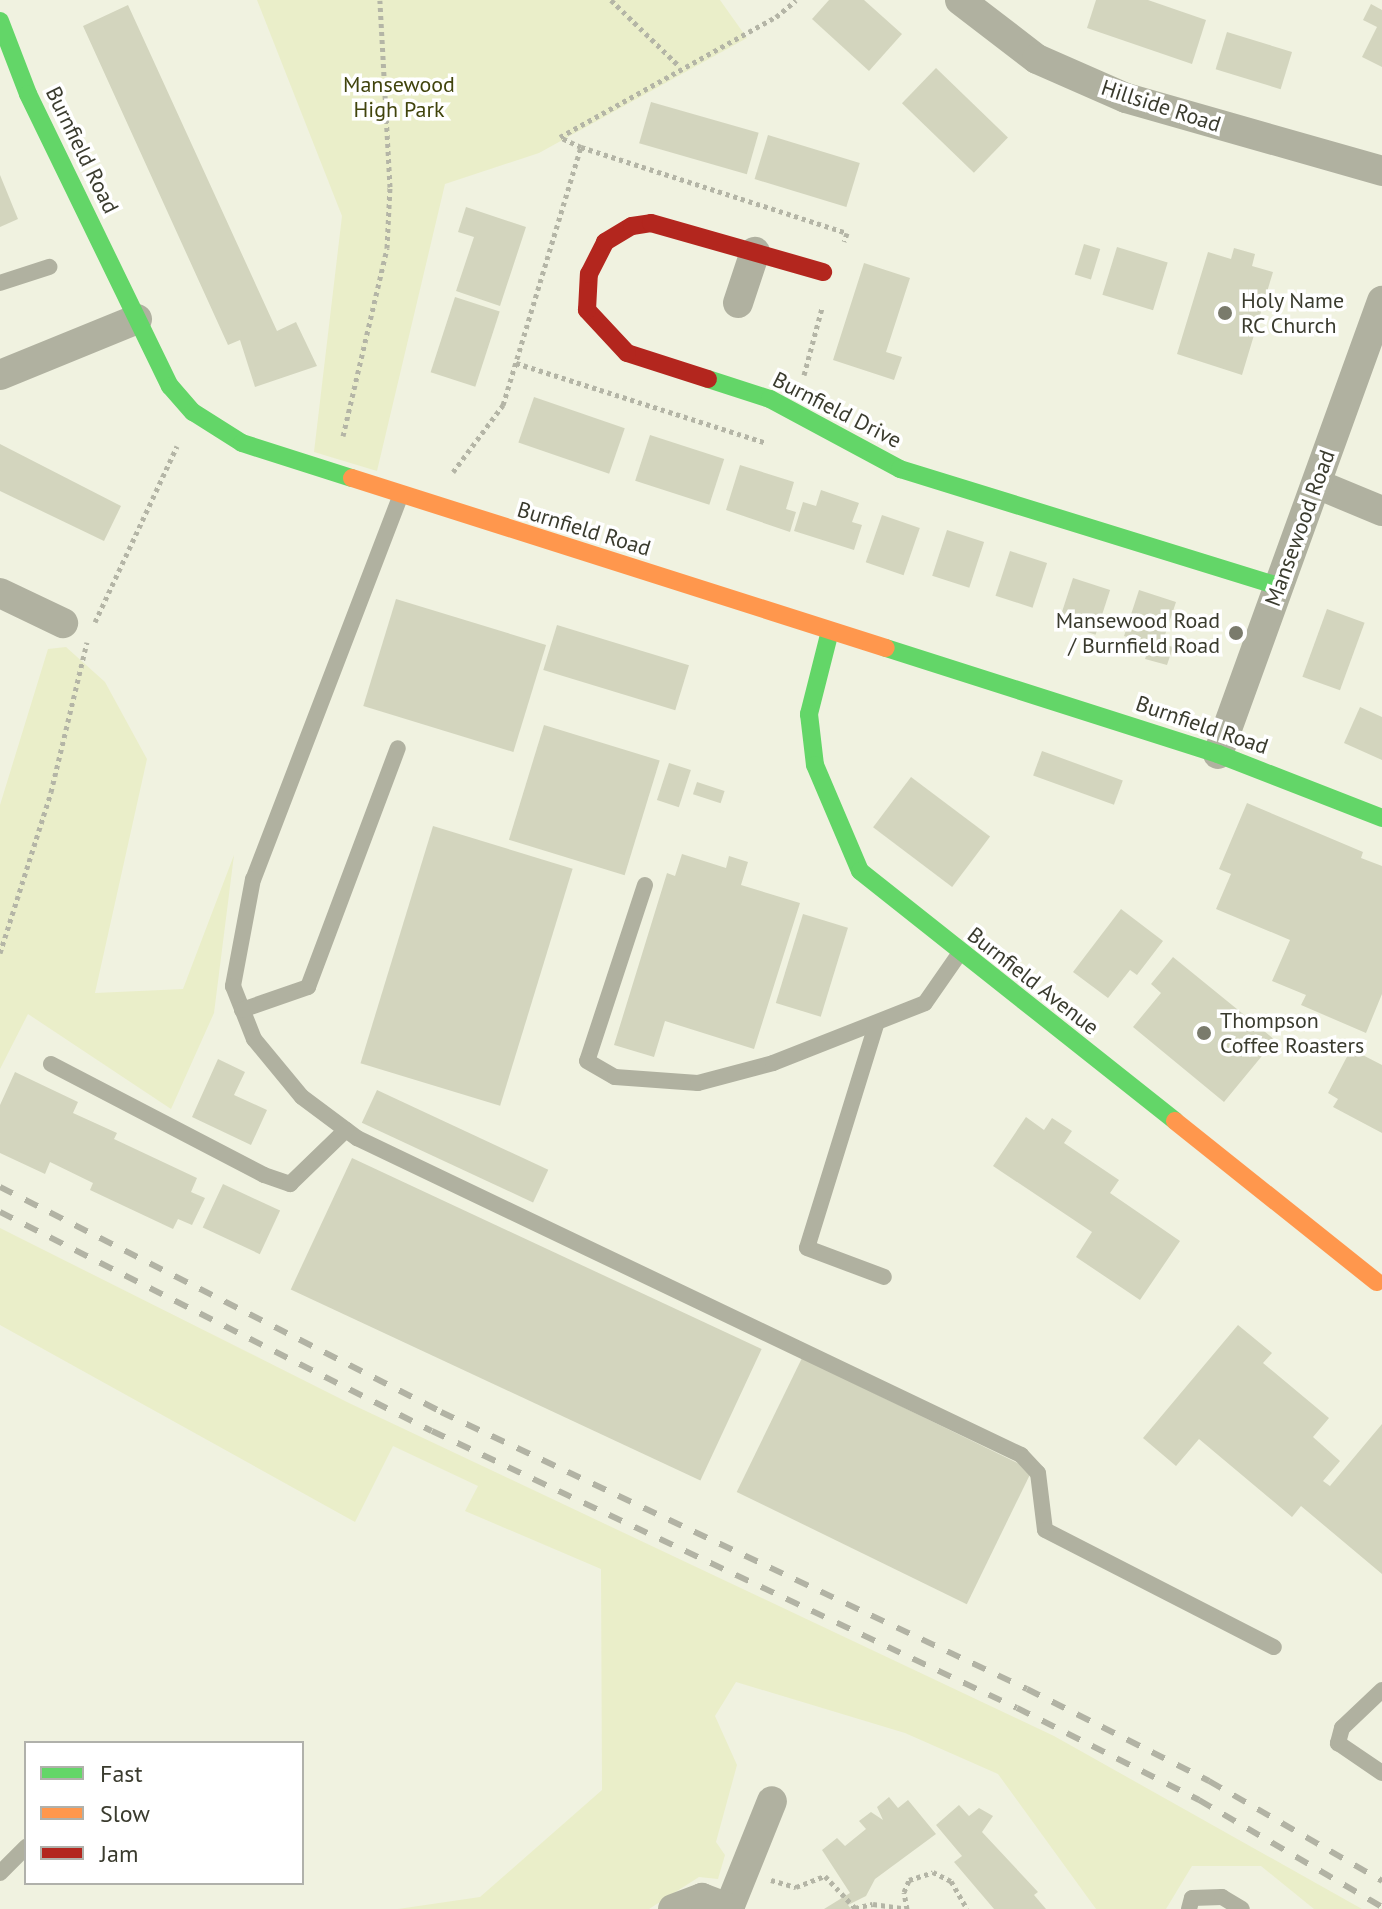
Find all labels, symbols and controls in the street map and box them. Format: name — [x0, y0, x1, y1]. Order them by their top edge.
park label: Mansewood High Park — [343, 71, 455, 122]
street label: Hillside Road — [1098, 74, 1224, 138]
street label: Burnfield Road — [40, 82, 124, 218]
place label: Holy Name RC Church — [1241, 287, 1345, 338]
marker: Holy Name RC Church — [1216, 304, 1234, 322]
street label: Burnfield Drive — [768, 366, 906, 454]
street label: Mansewood Road — [1259, 446, 1341, 610]
street label: Burnfield Road — [514, 496, 654, 562]
place label: Mansewood Road / Burnfield Road — [1056, 607, 1220, 658]
marker: Mansewood Road / Burnfield Road — [1227, 624, 1245, 642]
street label: Burnfield Road — [1132, 690, 1272, 760]
street label: Burnfield Avenue — [962, 921, 1104, 1041]
place label: Thompson Coffee Roasters — [1220, 1007, 1364, 1058]
marker: Thompson Coffee Roasters — [1195, 1024, 1213, 1042]
legend — [24, 1741, 304, 1885]
text: Fast — [100, 1758, 143, 1789]
text: Slow — [100, 1798, 150, 1829]
text: Jam — [100, 1838, 138, 1869]

